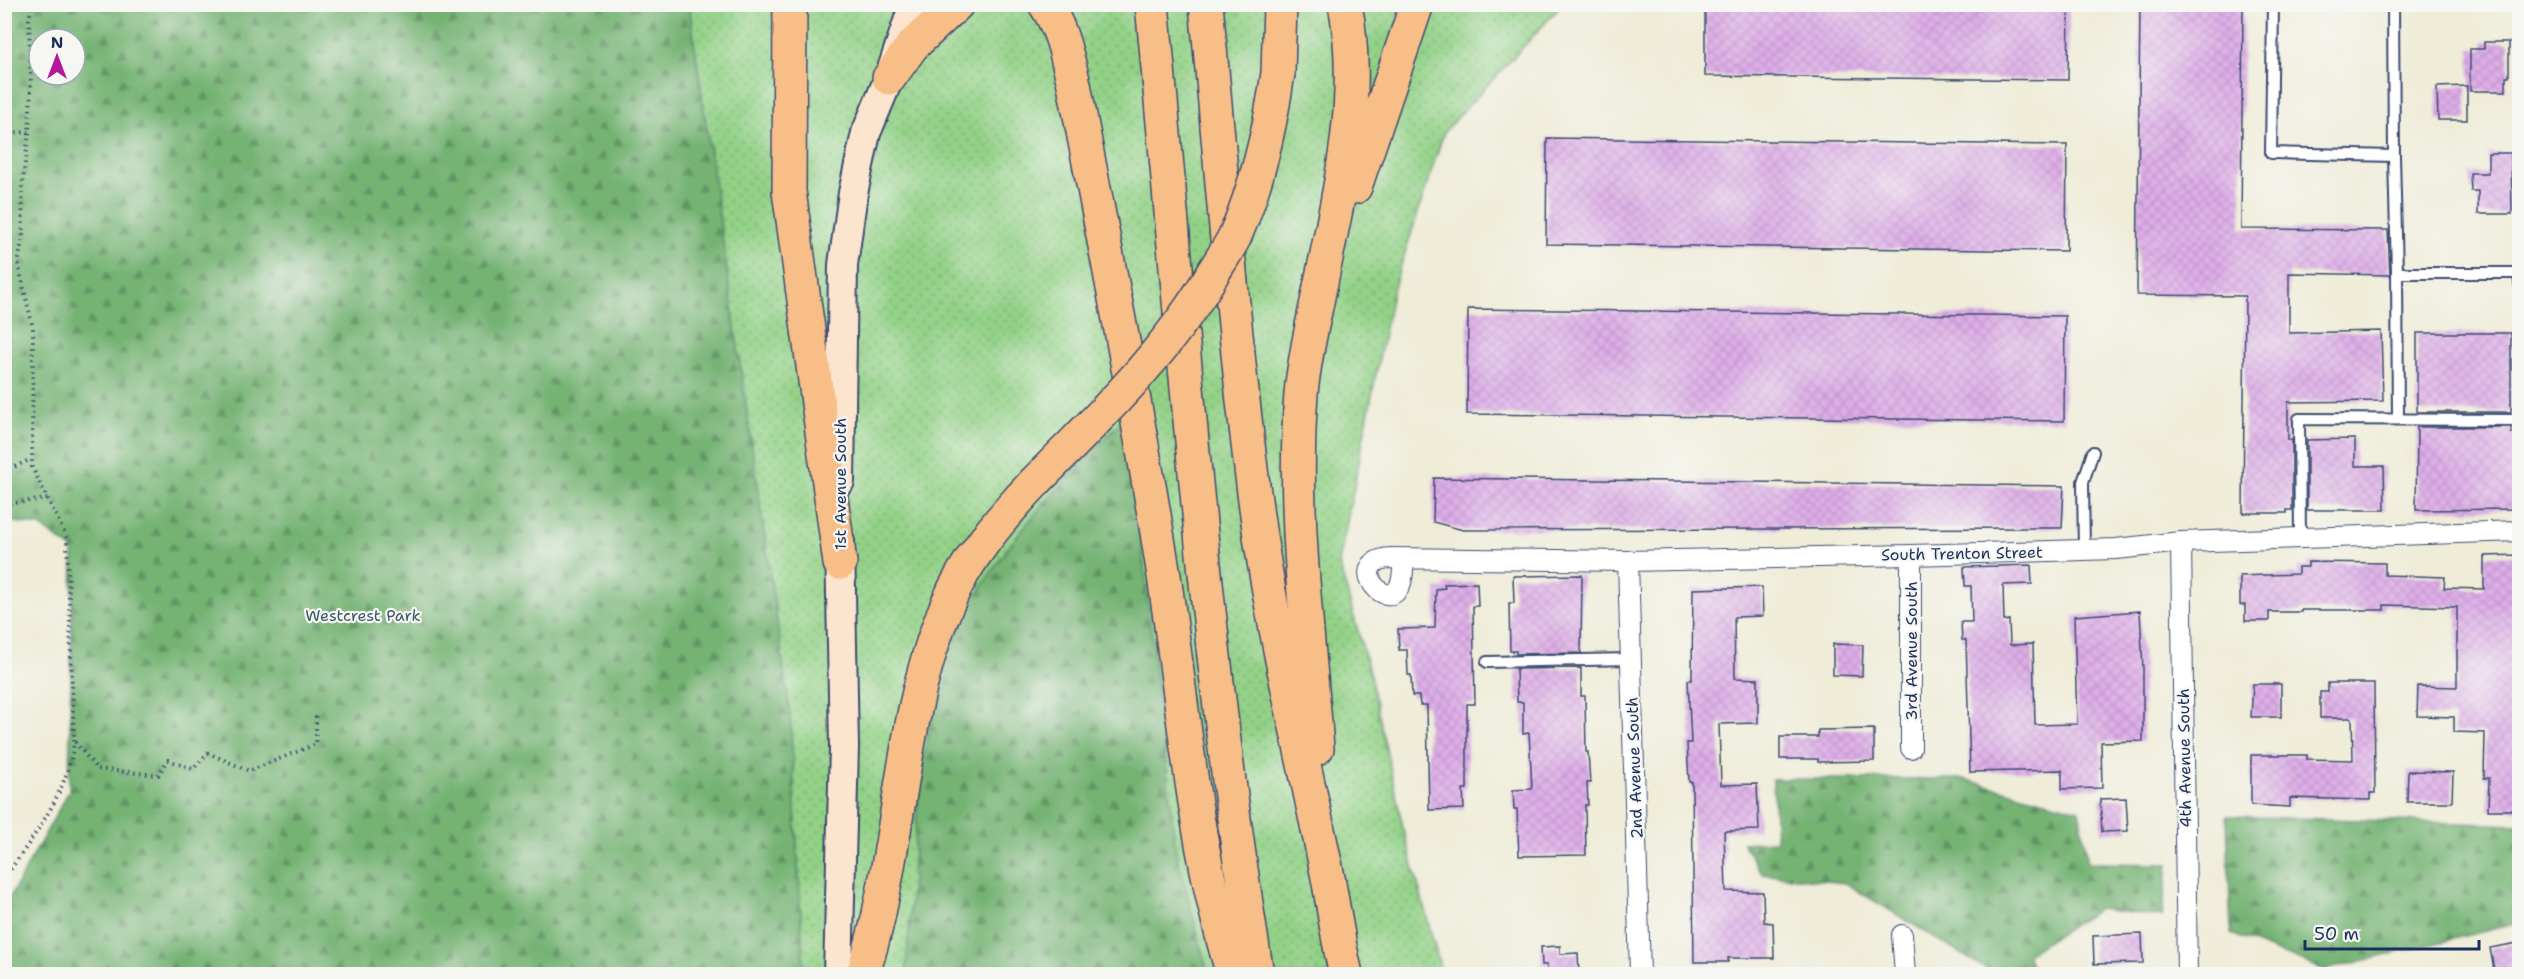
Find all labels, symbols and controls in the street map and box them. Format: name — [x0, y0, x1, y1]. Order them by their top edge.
north arrow — [27, 27, 87, 87]
text: N — [51, 32, 63, 53]
street label: 1st Avenue South — [830, 418, 851, 550]
street label: South Trenton Street — [1881, 542, 2043, 565]
street label: 3rd Avenue South — [1901, 581, 1922, 721]
park label: Westcrest Park — [305, 605, 421, 626]
street label: 4th Avenue South — [2173, 688, 2196, 828]
street label: 2nd Avenue South — [1622, 697, 1647, 839]
scale bar — [2305, 913, 2479, 951]
text: 50 m — [2314, 922, 2359, 946]

